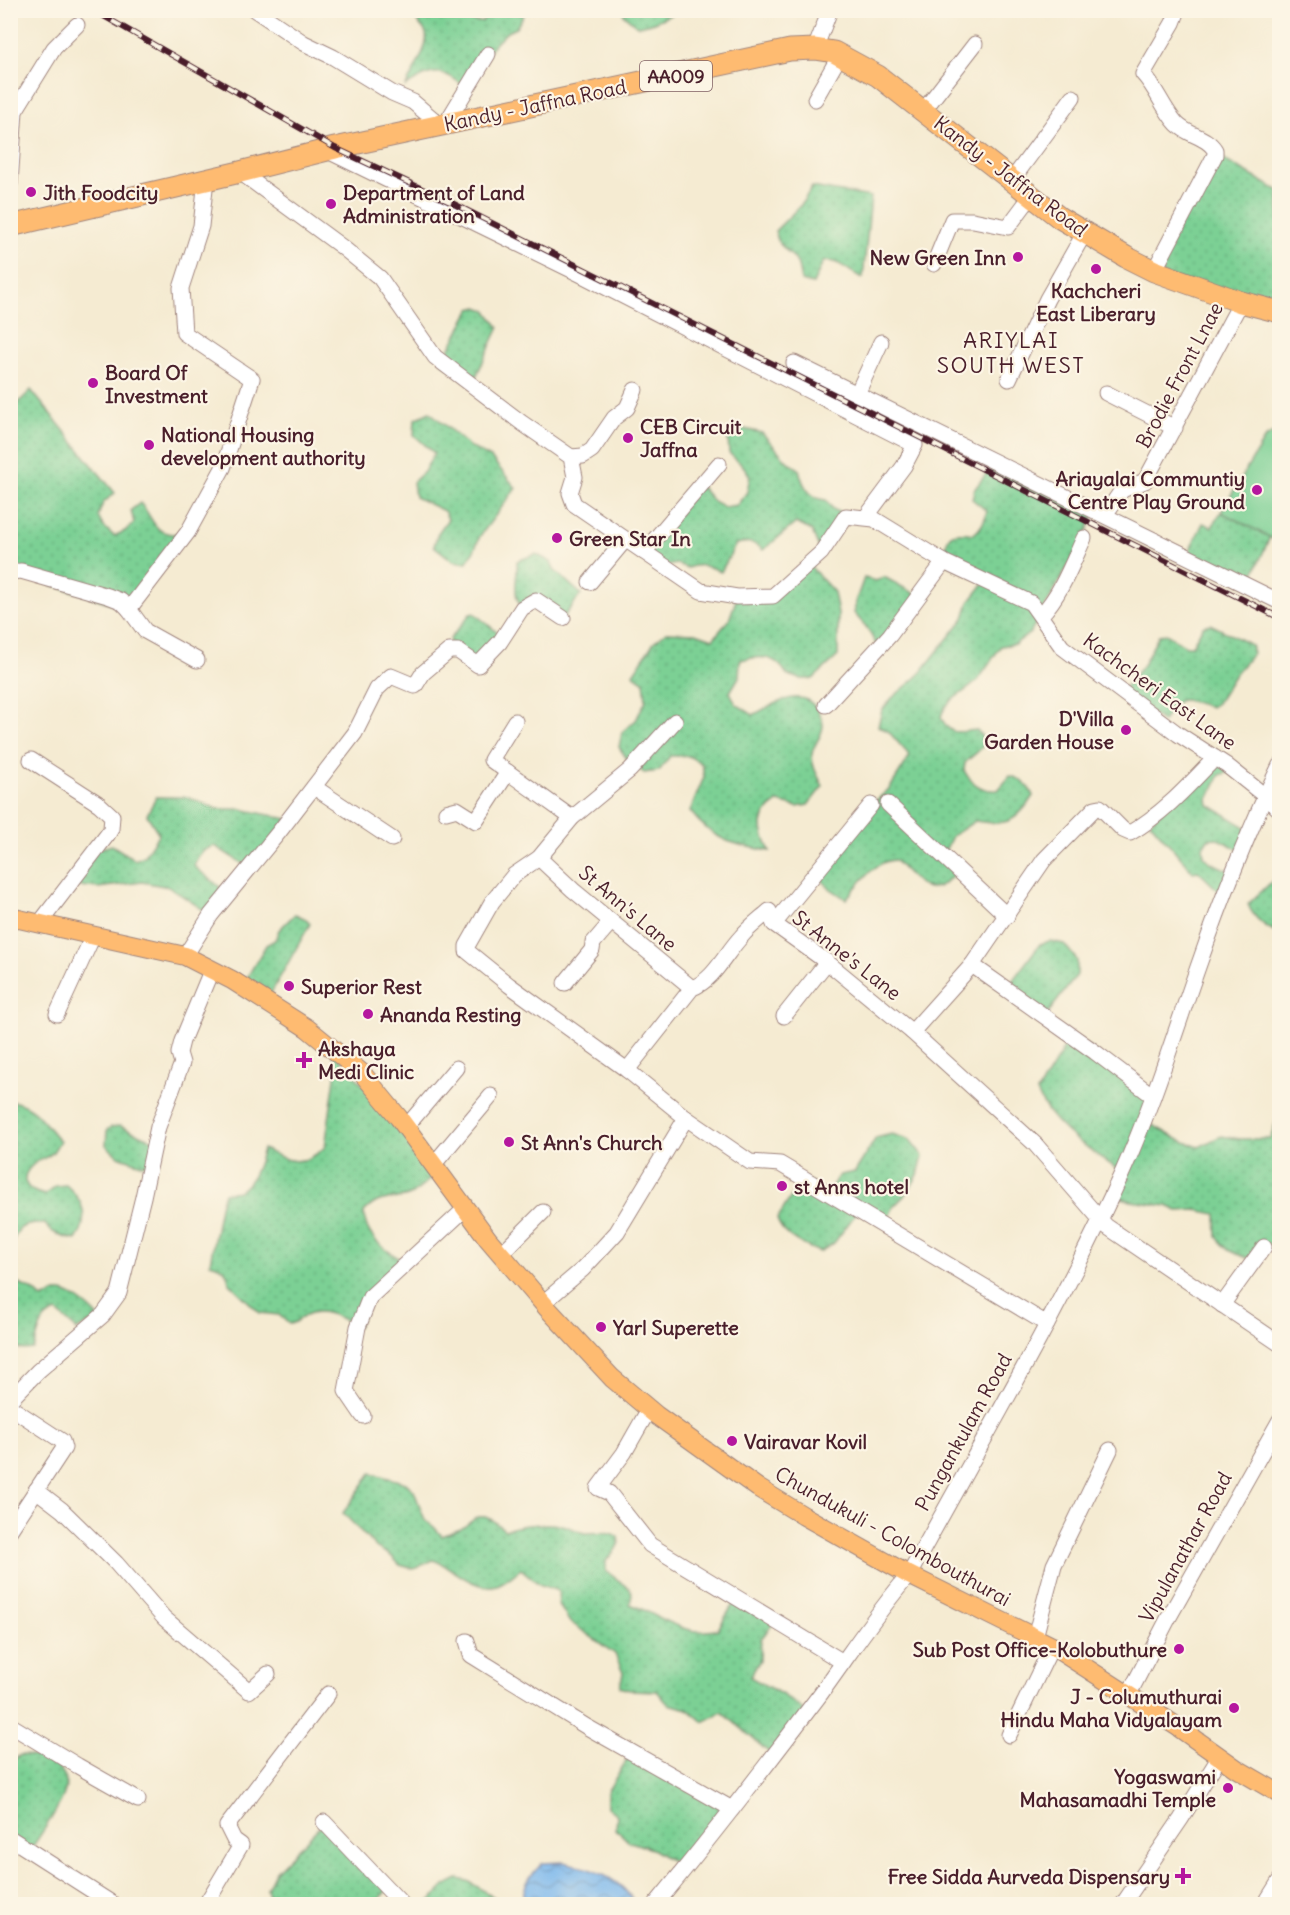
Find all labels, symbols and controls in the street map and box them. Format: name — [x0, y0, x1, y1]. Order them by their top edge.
road number: AA009 — [640, 61, 712, 91]
street label: Kandy - Jaffna Road — [442, 73, 629, 137]
street label: Kandy - Jaffna Road — [929, 110, 1093, 242]
place label: Jith Foodcity — [43, 180, 158, 205]
place label: Department of Land Administration — [343, 180, 525, 228]
marker: Jith Foodcity — [24, 185, 38, 199]
marker: Department of Land Administration — [324, 197, 338, 211]
place label: New Green Inn — [869, 245, 1006, 270]
marker: New Green Inn — [1011, 250, 1025, 264]
marker: Kachcheri East Liberary — [1089, 262, 1103, 276]
place label: Kachcheri East Liberary — [1036, 278, 1156, 326]
street label: Brodie Front Lnae — [1130, 298, 1228, 452]
district label: ARIYLAI SOUTH WEST — [937, 326, 1085, 379]
place label: Board Of Investment — [105, 360, 208, 408]
marker: Board Of Investment — [86, 376, 100, 390]
place label: CEB Circuit Jaffna — [640, 414, 742, 462]
place label: National Housing development authority — [161, 422, 366, 470]
marker: CEB Circuit Jaffna — [621, 431, 635, 445]
marker: National Housing development authority — [142, 438, 156, 452]
place label: Ariayalai Communtiy Centre Play Ground — [1055, 466, 1245, 514]
marker: Ariayalai Communtiy Centre Play Ground — [1250, 483, 1264, 497]
place label: Green Star In — [569, 526, 691, 551]
marker: Green Star In — [550, 531, 564, 545]
street label: Kachcheri East Lane — [1079, 627, 1241, 755]
place label: D'Villa Garden House — [984, 706, 1115, 754]
marker: D'Villa Garden House — [1119, 723, 1133, 737]
street label: St Ann's Lane — [574, 860, 682, 956]
street label: St Anne's Lane — [788, 905, 906, 1005]
place label: Superior Rest — [301, 974, 422, 999]
marker: Superior Rest — [282, 979, 296, 993]
place label: Ananda Resting — [380, 1002, 522, 1027]
marker: Ananda Resting — [361, 1007, 375, 1021]
place label: Akshaya Medi Clinic — [318, 1036, 414, 1084]
marker: Akshaya Medi Clinic — [295, 1051, 313, 1069]
place label: St Ann's Church — [521, 1130, 663, 1155]
marker: St Ann's Church — [502, 1135, 516, 1149]
place label: st Anns hotel — [794, 1174, 909, 1199]
marker: st Anns hotel — [775, 1179, 789, 1193]
place label: Yarl Superette — [612, 1315, 739, 1340]
marker: Yarl Superette — [594, 1320, 608, 1334]
street label: Pungankulam Road — [909, 1349, 1017, 1515]
place label: Vairavar Kovil — [744, 1429, 867, 1454]
marker: Vairavar Kovil — [725, 1434, 739, 1448]
street label: Chundukuli - Colombouthurai — [771, 1461, 1015, 1611]
street label: Vipulanathar Road — [1133, 1467, 1237, 1627]
place label: Sub Post Office-Kolobuthure — [913, 1637, 1167, 1662]
marker: Sub Post Office-Kolobuthure — [1172, 1642, 1186, 1656]
place label: J - Columuthurai Hindu Maha Vidyalayam — [1001, 1684, 1222, 1732]
marker: J - Columuthurai Hindu Maha Vidyalayam — [1227, 1701, 1241, 1715]
place label: Yogaswami Mahasamadhi Temple — [1020, 1764, 1216, 1812]
marker: Yogaswami Mahasamadhi Temple — [1221, 1781, 1235, 1795]
place label: Free Sidda Aurveda Dispensary — [888, 1864, 1170, 1889]
marker: Free Sidda Aurveda Dispensary — [1174, 1867, 1192, 1885]

